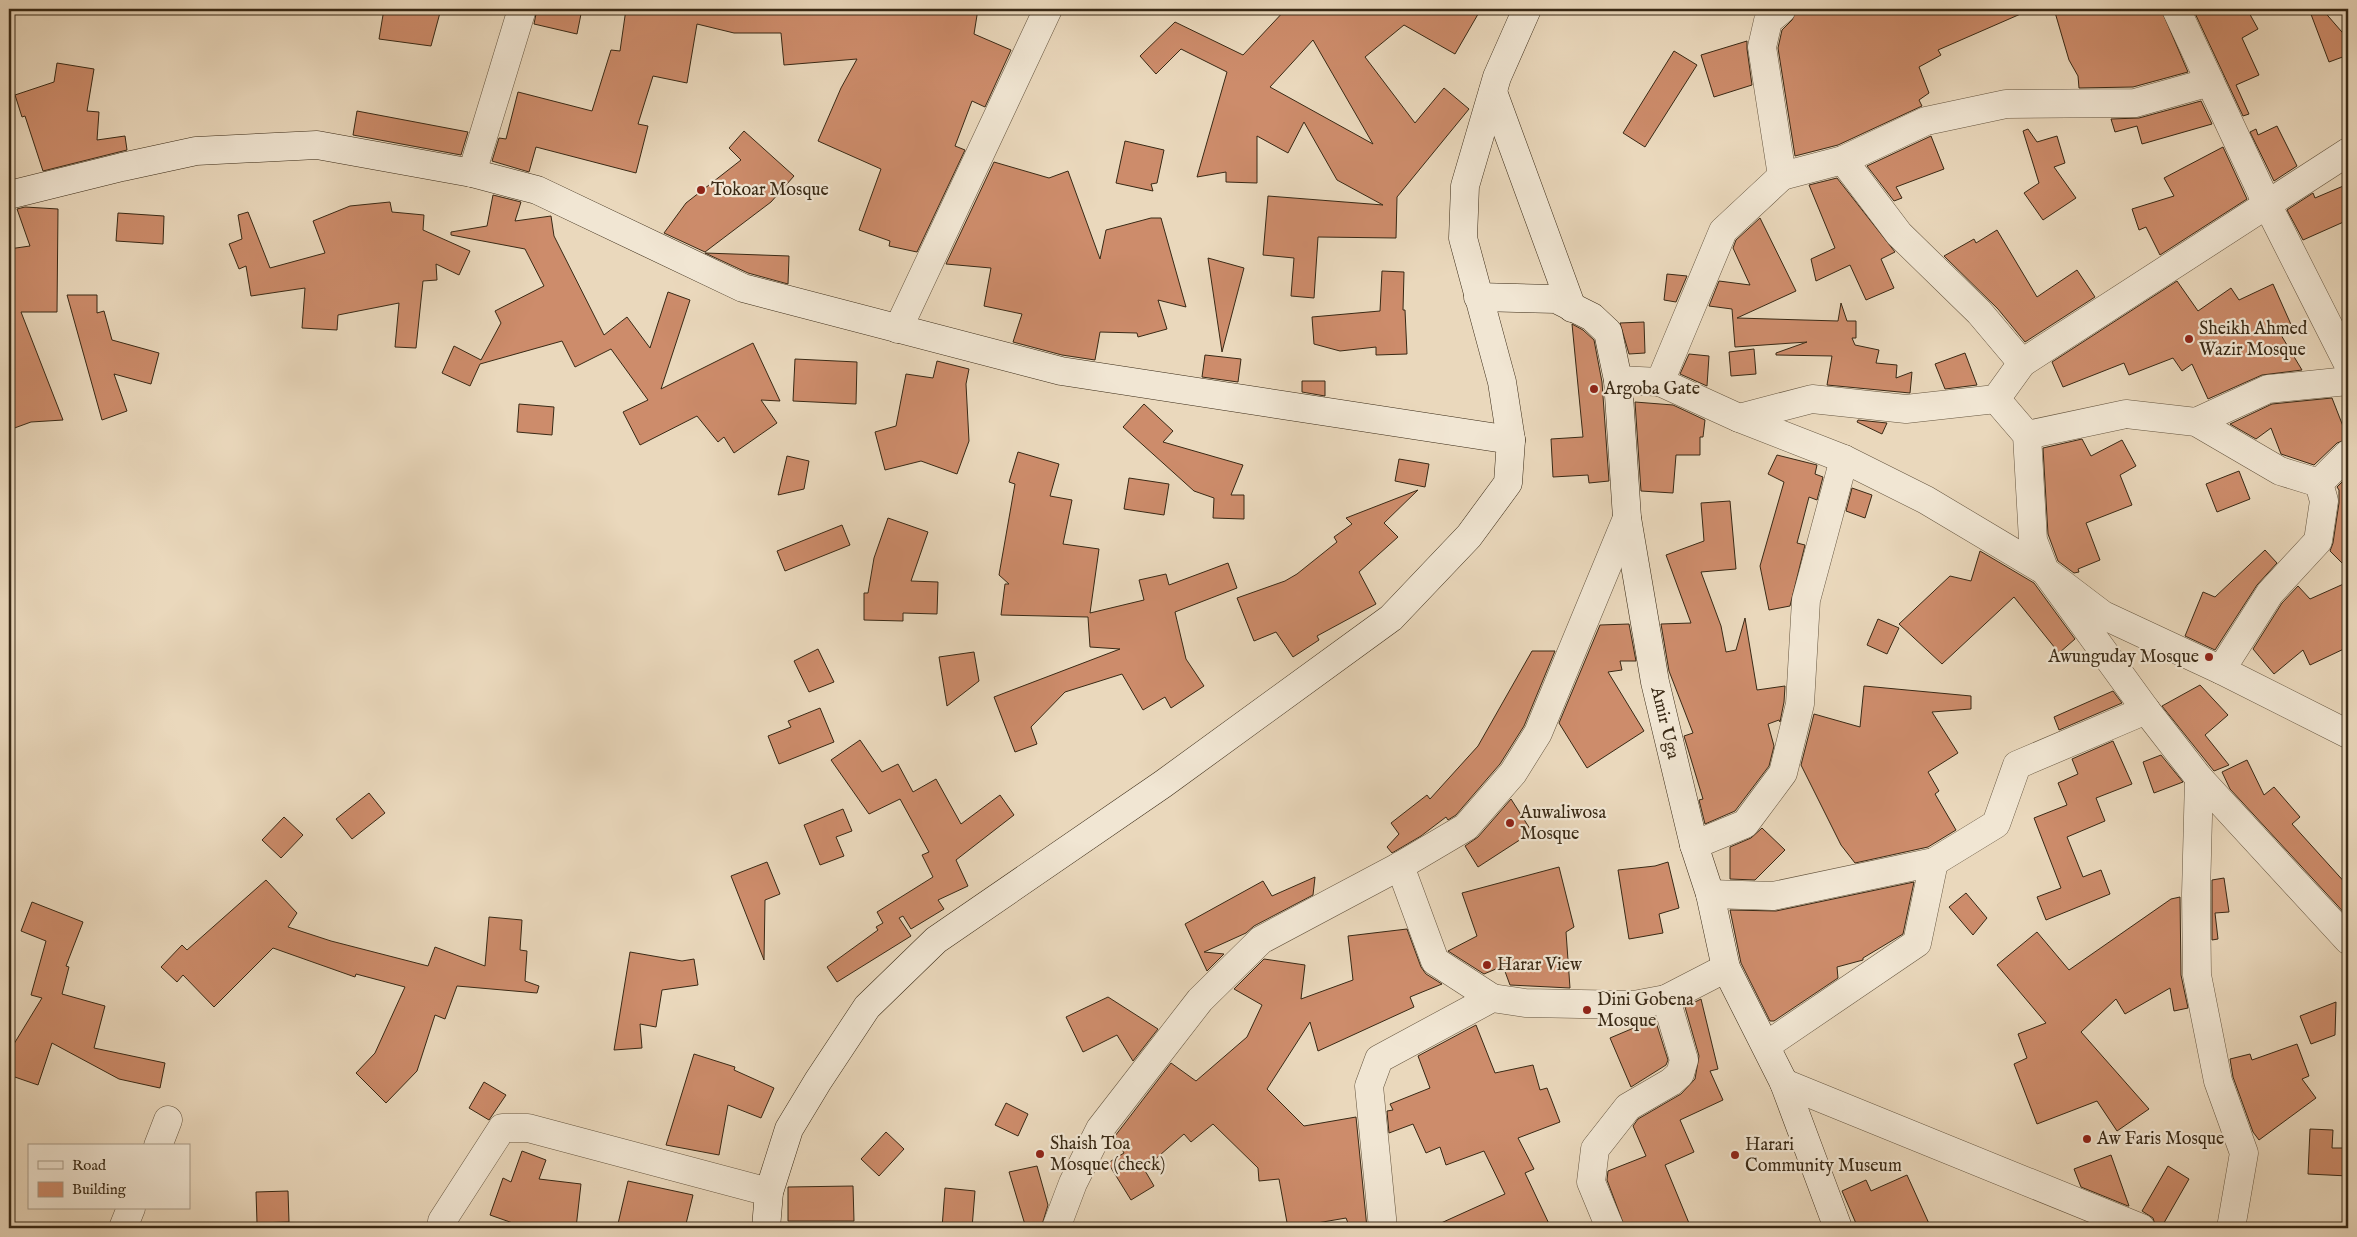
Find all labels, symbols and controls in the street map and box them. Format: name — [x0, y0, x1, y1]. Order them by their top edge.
place label: Tokoar Mosque — [711, 179, 829, 202]
marker: Tokoar Mosque — [695, 184, 707, 196]
place label: Sheikh Ahmed Wazir Mosque — [2199, 318, 2308, 362]
marker: Sheikh Ahmed Wazir Mosque — [2183, 333, 2195, 345]
place label: Argoba Gate — [1603, 378, 1700, 401]
marker: Argoba Gate — [1588, 383, 1600, 395]
place label: Awunguday Mosque — [2047, 646, 2199, 669]
marker: Awunguday Mosque — [2203, 651, 2215, 663]
street label: Amir Uga — [1645, 683, 1685, 762]
place label: Auwaliwosa Mosque — [1519, 802, 1606, 846]
marker: Auwaliwosa Mosque — [1504, 817, 1516, 829]
place label: Harar View — [1497, 954, 1583, 977]
marker: Harar View — [1481, 959, 1493, 971]
place label: Dini Gobena Mosque — [1597, 989, 1694, 1033]
marker: Dini Gobena Mosque — [1581, 1004, 1593, 1016]
place label: Aw Faris Mosque — [2096, 1128, 2224, 1151]
place label: Shaish Toa Mosque (check) — [1050, 1133, 1165, 1177]
marker: Aw Faris Mosque — [2081, 1133, 2093, 1145]
place label: Harari Community Museum — [1745, 1134, 1902, 1178]
legend — [28, 1144, 190, 1210]
marker: Shaish Toa Mosque (check) — [1034, 1148, 1046, 1160]
marker: Harari Community Museum — [1729, 1149, 1741, 1161]
text: Road — [72, 1156, 107, 1175]
text: Building — [72, 1180, 127, 1199]

